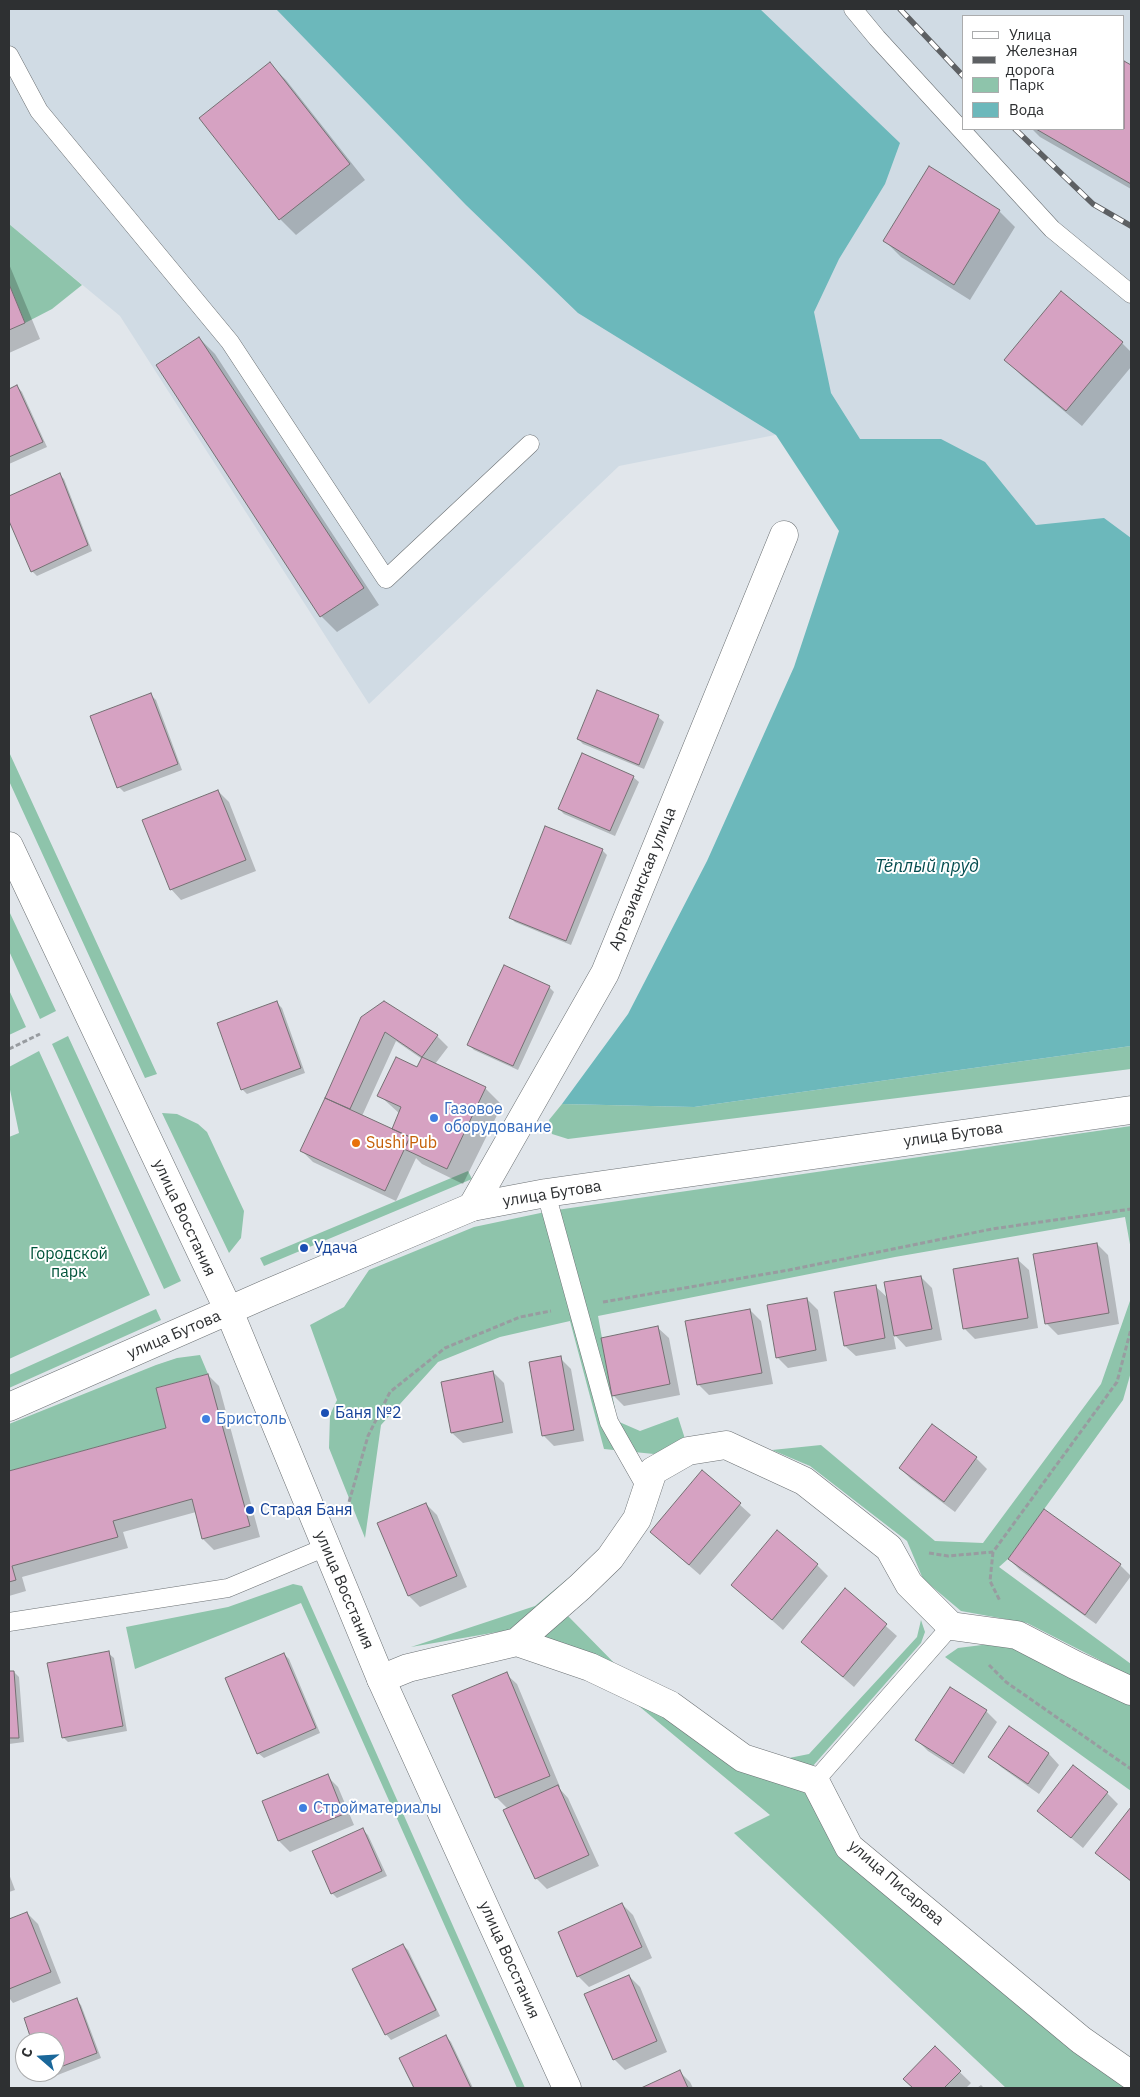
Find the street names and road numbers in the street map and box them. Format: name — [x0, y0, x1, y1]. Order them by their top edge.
street label: Артезианская улица — [605, 805, 681, 953]
street label: улица Бутова — [902, 1119, 1004, 1151]
street label: улица Восстания — [148, 1156, 220, 1280]
street label: улица Бутова — [501, 1177, 603, 1211]
street label: улица Бутова — [124, 1307, 224, 1363]
street label: улица Восстания — [310, 1528, 378, 1652]
street label: улица Писарева — [844, 1836, 948, 1930]
street label: улица Восстания — [474, 1898, 544, 2022]

